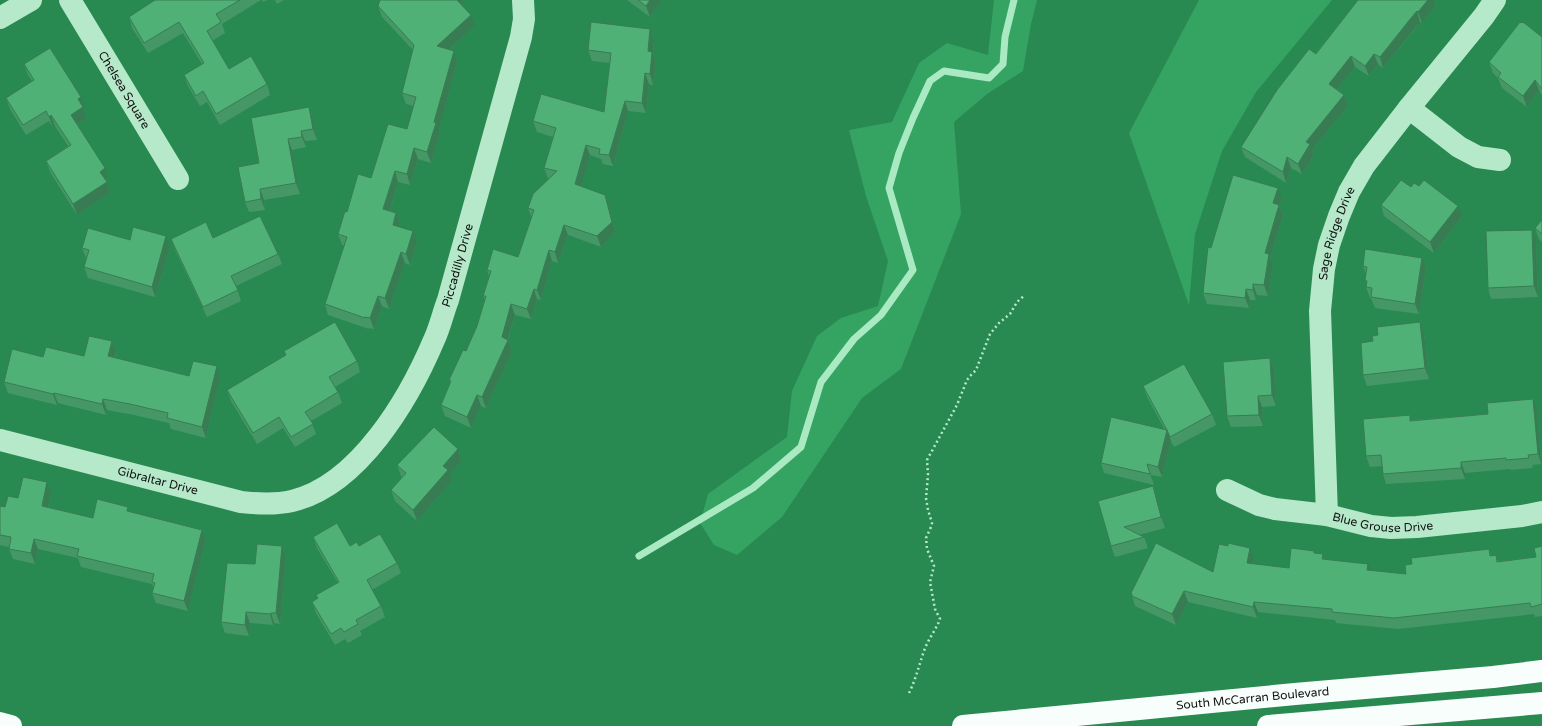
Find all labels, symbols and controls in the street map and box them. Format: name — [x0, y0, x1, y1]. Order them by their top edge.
street label: Chelsea Square — [95, 49, 153, 131]
street label: Sage Ridge Drive — [1316, 184, 1358, 281]
street label: Piccadilly Drive — [439, 222, 476, 309]
street label: Gibraltar Drive — [116, 464, 200, 498]
street label: Blue Grouse Drive — [1331, 510, 1434, 535]
street label: South McCarran Boulevard — [1175, 684, 1330, 712]

